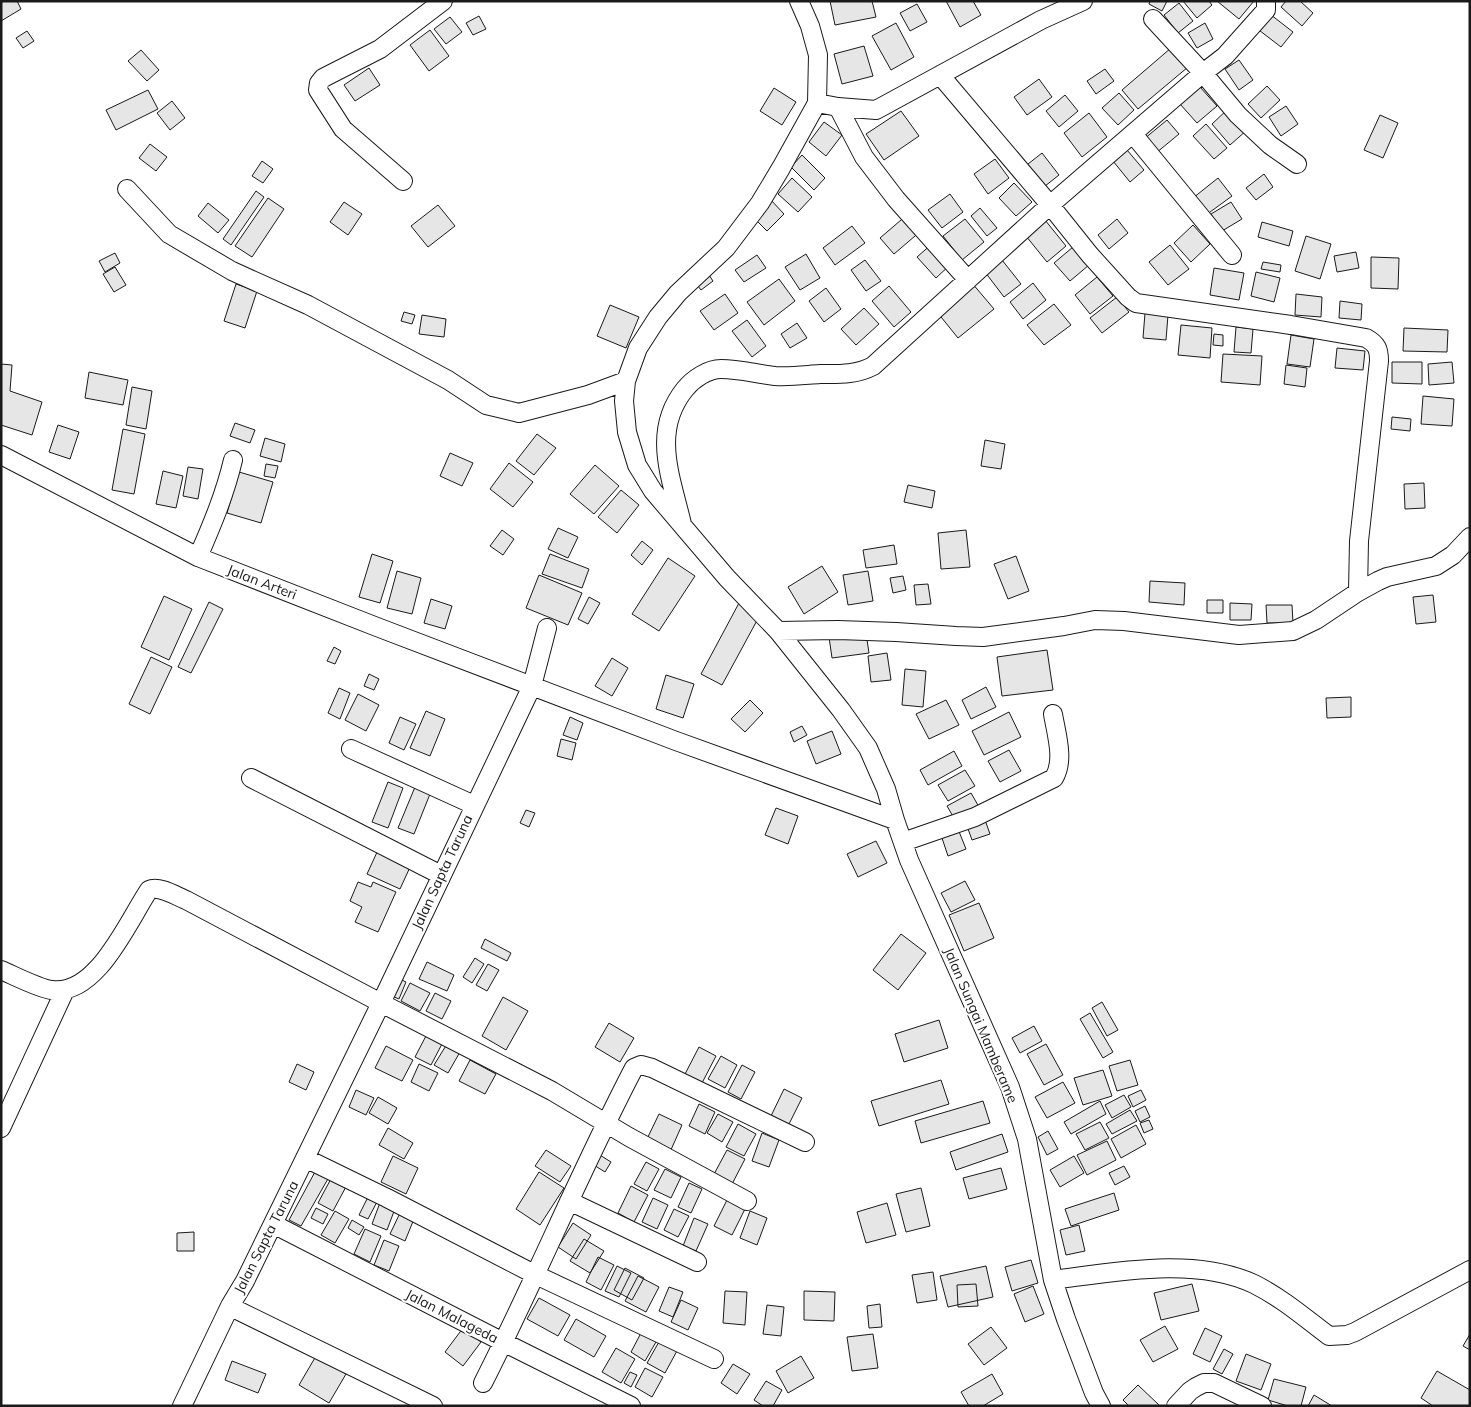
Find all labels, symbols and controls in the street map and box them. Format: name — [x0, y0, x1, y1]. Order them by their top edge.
street label: Jalan Arteri — [225, 560, 299, 604]
street label: Jalan Sapta Taruna — [408, 812, 476, 932]
street label: Jalan Sungai Mamberame — [940, 944, 1022, 1106]
street label: Jalan Sapta Taruna — [230, 1177, 302, 1297]
street label: Jalan Malageda — [403, 1285, 501, 1347]

